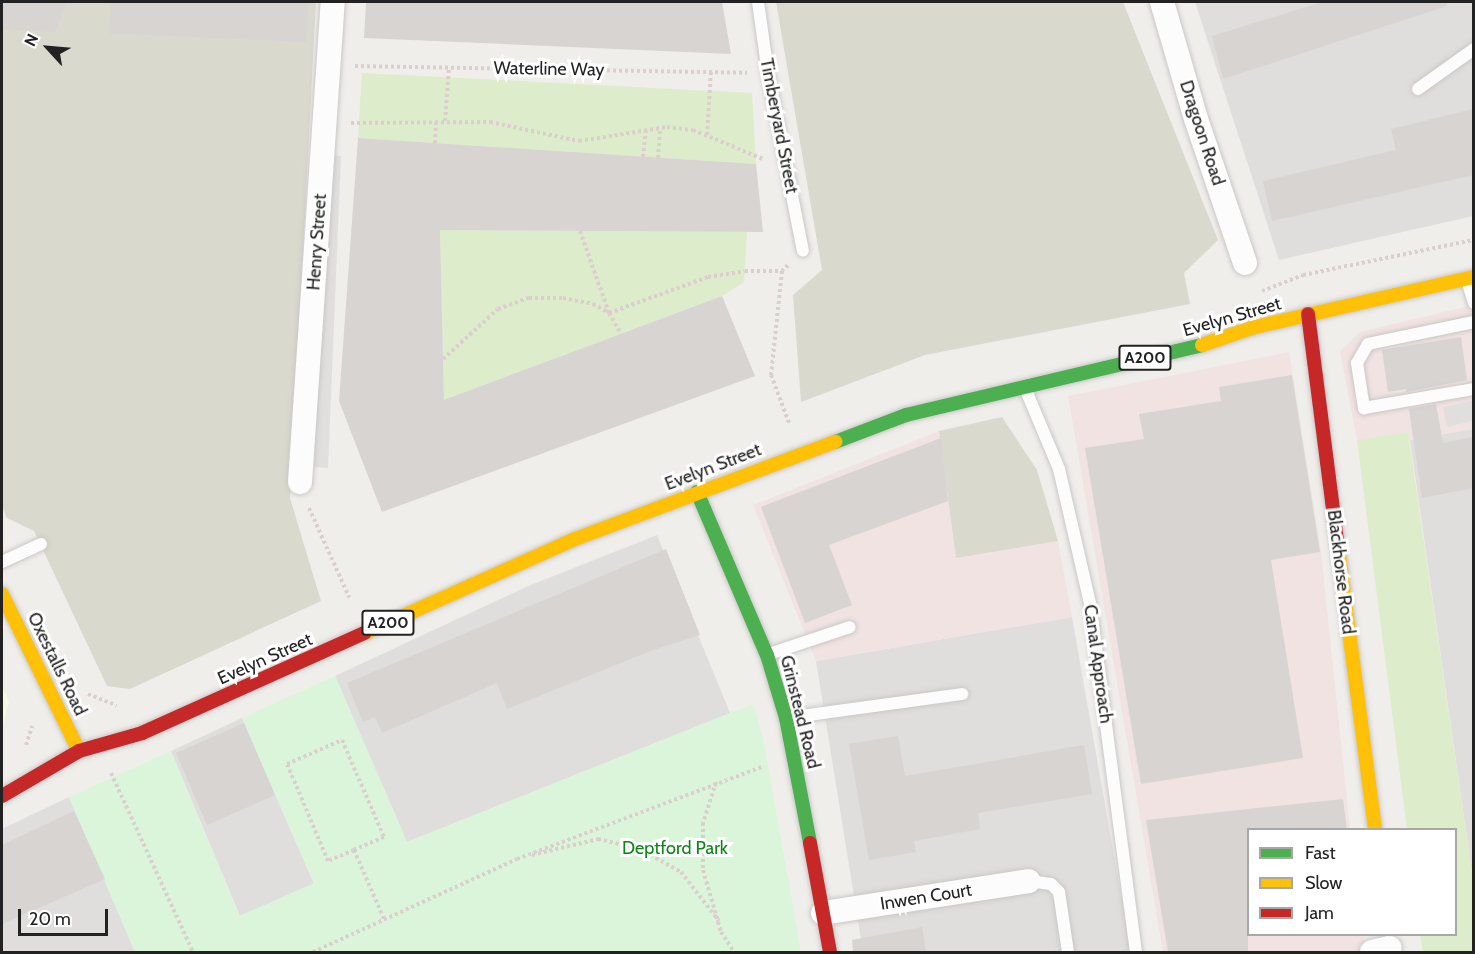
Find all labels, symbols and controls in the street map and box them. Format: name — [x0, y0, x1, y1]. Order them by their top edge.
north arrow — [18, 18, 78, 78]
text: N — [20, 31, 42, 49]
street label: Waterline Way — [493, 57, 605, 81]
street label: Timberyard Street — [755, 57, 803, 195]
street label: Dragoon Road — [1175, 78, 1229, 188]
street label: Henry Street — [303, 193, 331, 291]
street label: Evelyn Street — [1180, 293, 1284, 341]
road number: A200 — [1118, 345, 1172, 371]
street label: Evelyn Street — [662, 439, 764, 495]
street label: Blackhorse Road — [1323, 509, 1359, 635]
street label: Canal Approach — [1079, 603, 1117, 725]
street label: Oxestalls Road — [23, 609, 91, 719]
road number: A200 — [361, 610, 415, 636]
street label: Evelyn Street — [214, 629, 316, 689]
street label: Grinstead Road — [775, 653, 825, 771]
legend — [1247, 828, 1457, 936]
park label: Deptford Park — [622, 837, 728, 859]
text: Fast — [1305, 842, 1336, 864]
text: Slow — [1305, 872, 1342, 894]
street label: Inwen Court — [879, 879, 973, 915]
scale bar — [21, 897, 111, 935]
text: Jam — [1305, 902, 1334, 924]
text: 20 m — [29, 908, 71, 930]

